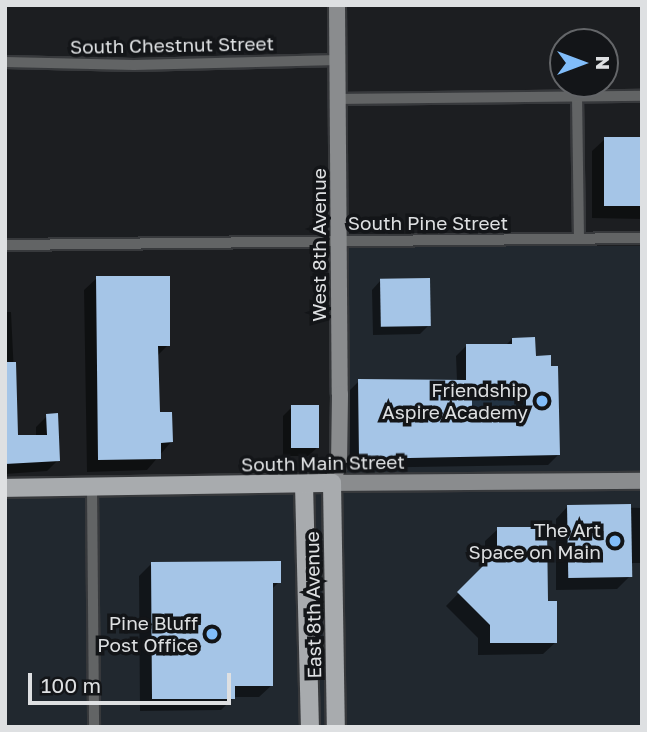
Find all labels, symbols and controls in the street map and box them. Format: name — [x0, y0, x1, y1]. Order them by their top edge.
north arrow — [549, 28, 619, 98]
street label: South Chestnut Street — [70, 32, 274, 58]
text: N — [592, 56, 615, 70]
street label: West 8th Avenue — [308, 168, 330, 322]
street label: South Pine Street — [348, 212, 508, 234]
place label: Friendship Aspire Academy — [382, 379, 528, 423]
marker: Friendship Aspire Academy — [534, 393, 550, 409]
street label: South Main Street — [241, 450, 405, 476]
place label: The Art Space on Main — [469, 519, 601, 563]
street label: East 8th Avenue — [300, 531, 326, 679]
marker: The Art Space on Main — [607, 533, 623, 549]
place label: Pine Bluff Post Office — [97, 612, 198, 656]
marker: Pine Bluff Post Office — [204, 626, 220, 642]
scale bar — [32, 658, 234, 702]
text: 100 m — [41, 672, 101, 698]

